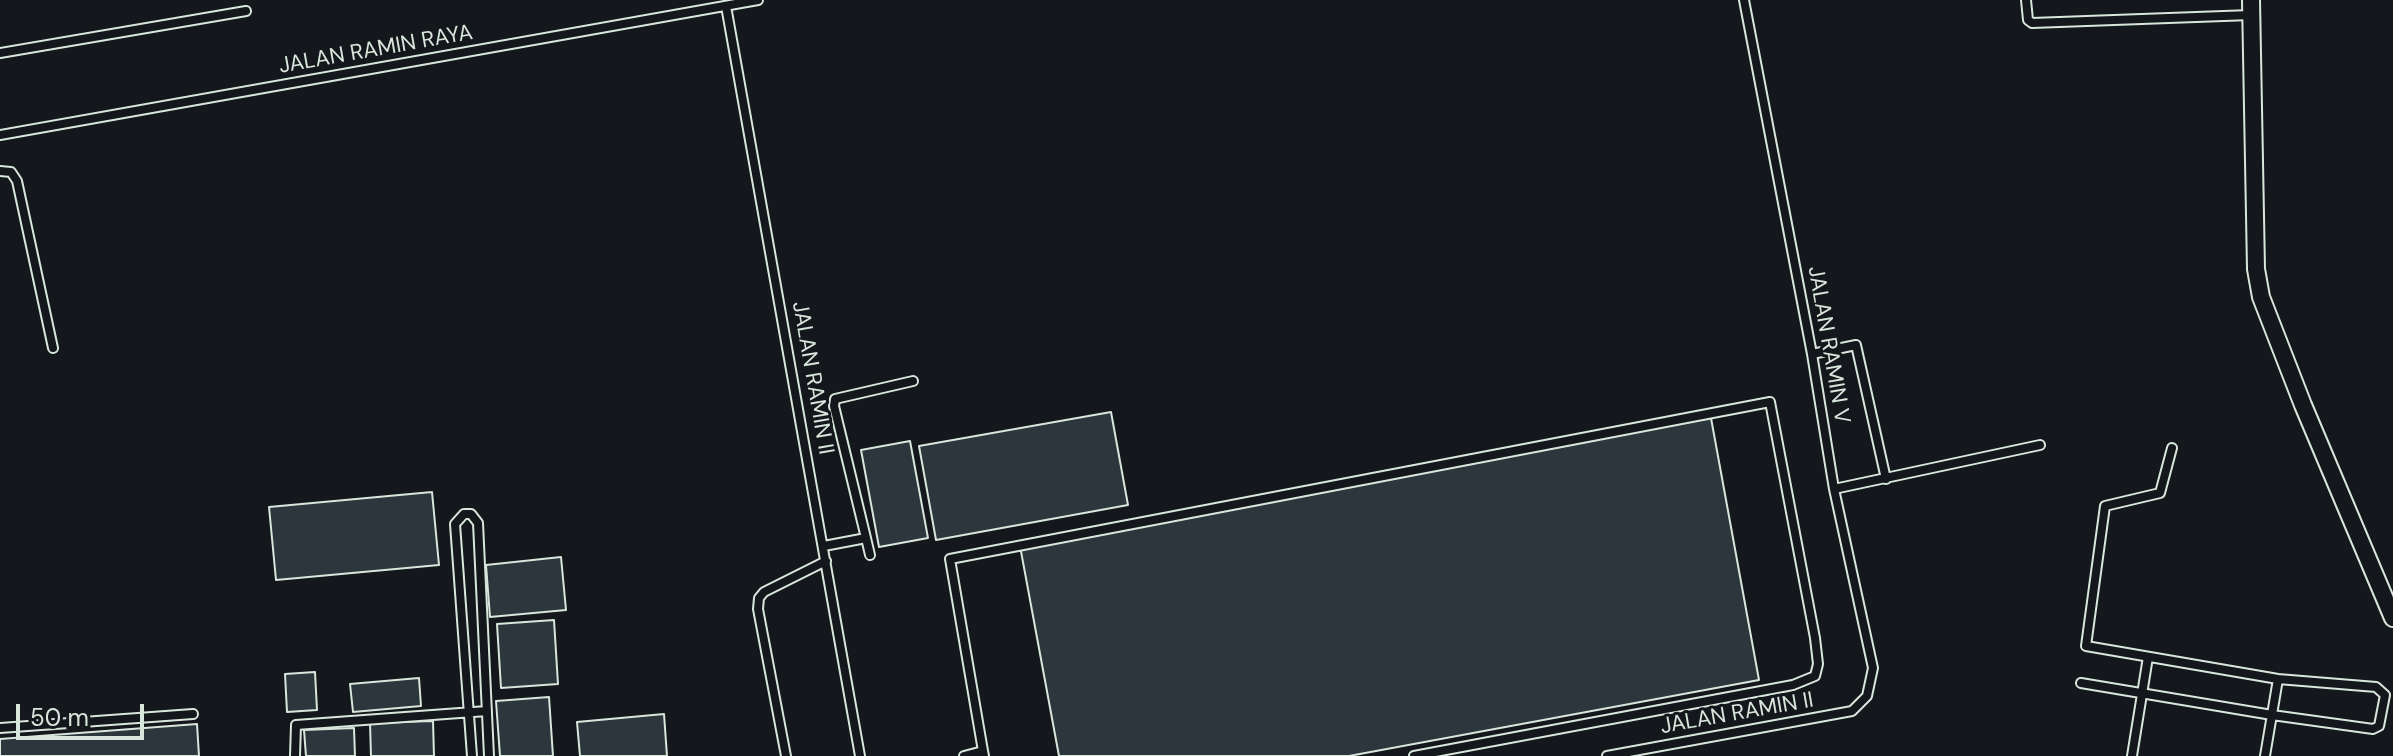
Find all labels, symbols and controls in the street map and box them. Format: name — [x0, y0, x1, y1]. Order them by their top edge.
street label: JALAN RAMIN RAYA — [277, 20, 475, 80]
street label: JALAN RAMIN V — [1801, 264, 1855, 426]
street label: JALAN RAMIN II — [786, 299, 838, 457]
scale bar — [20, 688, 148, 738]
street label: JALAN RAMIN II — [1658, 688, 1816, 740]
text: 50 m — [30, 702, 89, 733]

